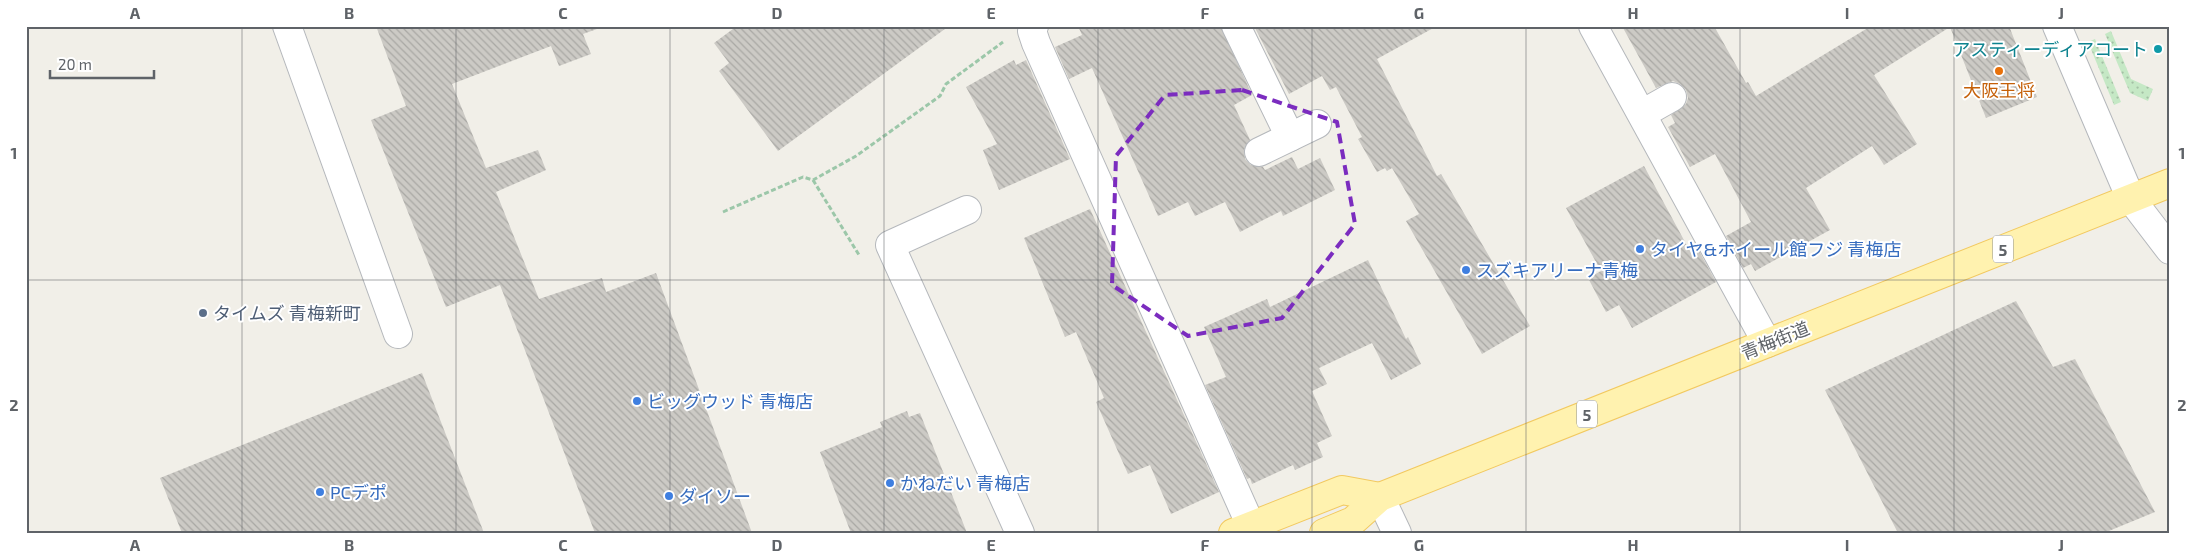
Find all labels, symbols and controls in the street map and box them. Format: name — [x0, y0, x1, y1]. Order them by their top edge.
text: A — [130, 3, 141, 22]
text: B — [344, 3, 354, 22]
text: C — [558, 3, 568, 22]
text: D — [772, 3, 783, 22]
text: E — [986, 3, 996, 22]
text: F — [1201, 3, 1210, 22]
text: G — [1414, 3, 1424, 22]
text: H — [1627, 3, 1639, 22]
text: I — [1845, 3, 1849, 22]
text: J — [2058, 3, 2064, 22]
place label: アスティーディアコート — [1952, 38, 2148, 60]
marker: アスティーディアコート — [2152, 43, 2164, 55]
scale bar — [50, 48, 154, 80]
text: 20 m — [58, 55, 92, 73]
marker: 大阪王将 — [1993, 65, 2005, 77]
place label: 大阪王将 — [1963, 79, 2035, 101]
text: 1 — [11, 143, 17, 162]
text: 1 — [2179, 143, 2185, 162]
road number: 5 — [1993, 235, 2013, 262]
place label: タイヤ&ホイール館フジ 青梅店 — [1650, 238, 1901, 260]
marker: タイヤ&ホイール館フジ 青梅店 — [1634, 243, 1646, 255]
place label: スズキアリーナ青梅 — [1476, 259, 1638, 281]
marker: スズキアリーナ青梅 — [1460, 264, 1472, 276]
place label: タイムズ 青梅新町 — [213, 302, 361, 324]
marker: タイムズ 青梅新町 — [197, 307, 209, 319]
street label: 青梅街道 — [1738, 316, 1812, 364]
place label: ビッグウッド 青梅店 — [647, 390, 813, 412]
text: 2 — [9, 395, 19, 414]
marker: ビッグウッド 青梅店 — [631, 395, 643, 407]
text: 2 — [2177, 395, 2187, 414]
road number: 5 — [1577, 400, 1597, 428]
place label: かねだい 青梅店 — [900, 472, 1030, 494]
marker: かねだい 青梅店 — [884, 477, 896, 489]
place label: PCデポ — [330, 481, 387, 503]
place label: ダイソー — [679, 485, 751, 507]
marker: PCデポ — [314, 486, 326, 498]
marker: ダイソー — [663, 490, 675, 502]
text: A — [130, 535, 141, 554]
text: B — [344, 535, 354, 554]
text: C — [558, 535, 568, 554]
text: D — [772, 535, 783, 554]
text: E — [986, 535, 996, 554]
text: F — [1201, 535, 1210, 554]
text: G — [1414, 535, 1424, 554]
text: H — [1627, 535, 1639, 554]
text: I — [1845, 535, 1849, 554]
text: J — [2058, 535, 2064, 554]

